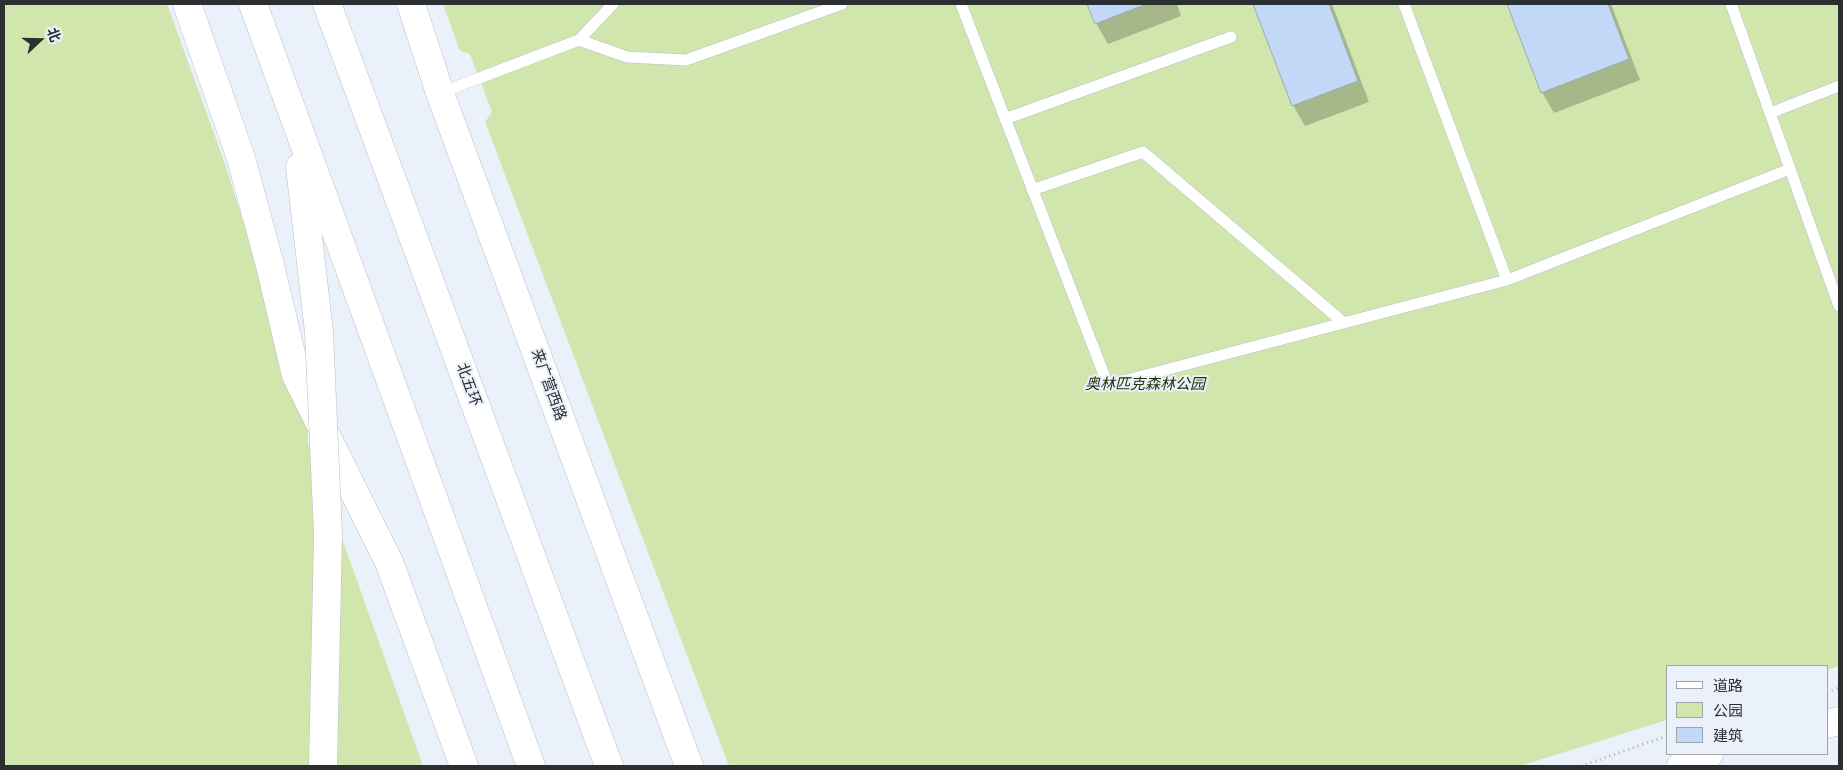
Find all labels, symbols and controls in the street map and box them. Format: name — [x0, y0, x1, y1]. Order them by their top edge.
north arrow — [15, 15, 65, 65]
text: 北 — [42, 25, 66, 45]
street label: 来广营西路 — [527, 347, 569, 423]
street label: 北五环 — [452, 361, 484, 409]
park label: 奥林匹克森林公园 — [1085, 376, 1205, 394]
legend — [1666, 665, 1828, 755]
text: 道路 — [1713, 675, 1743, 696]
text: 公园 — [1713, 700, 1743, 721]
text: 建筑 — [1713, 725, 1743, 746]

